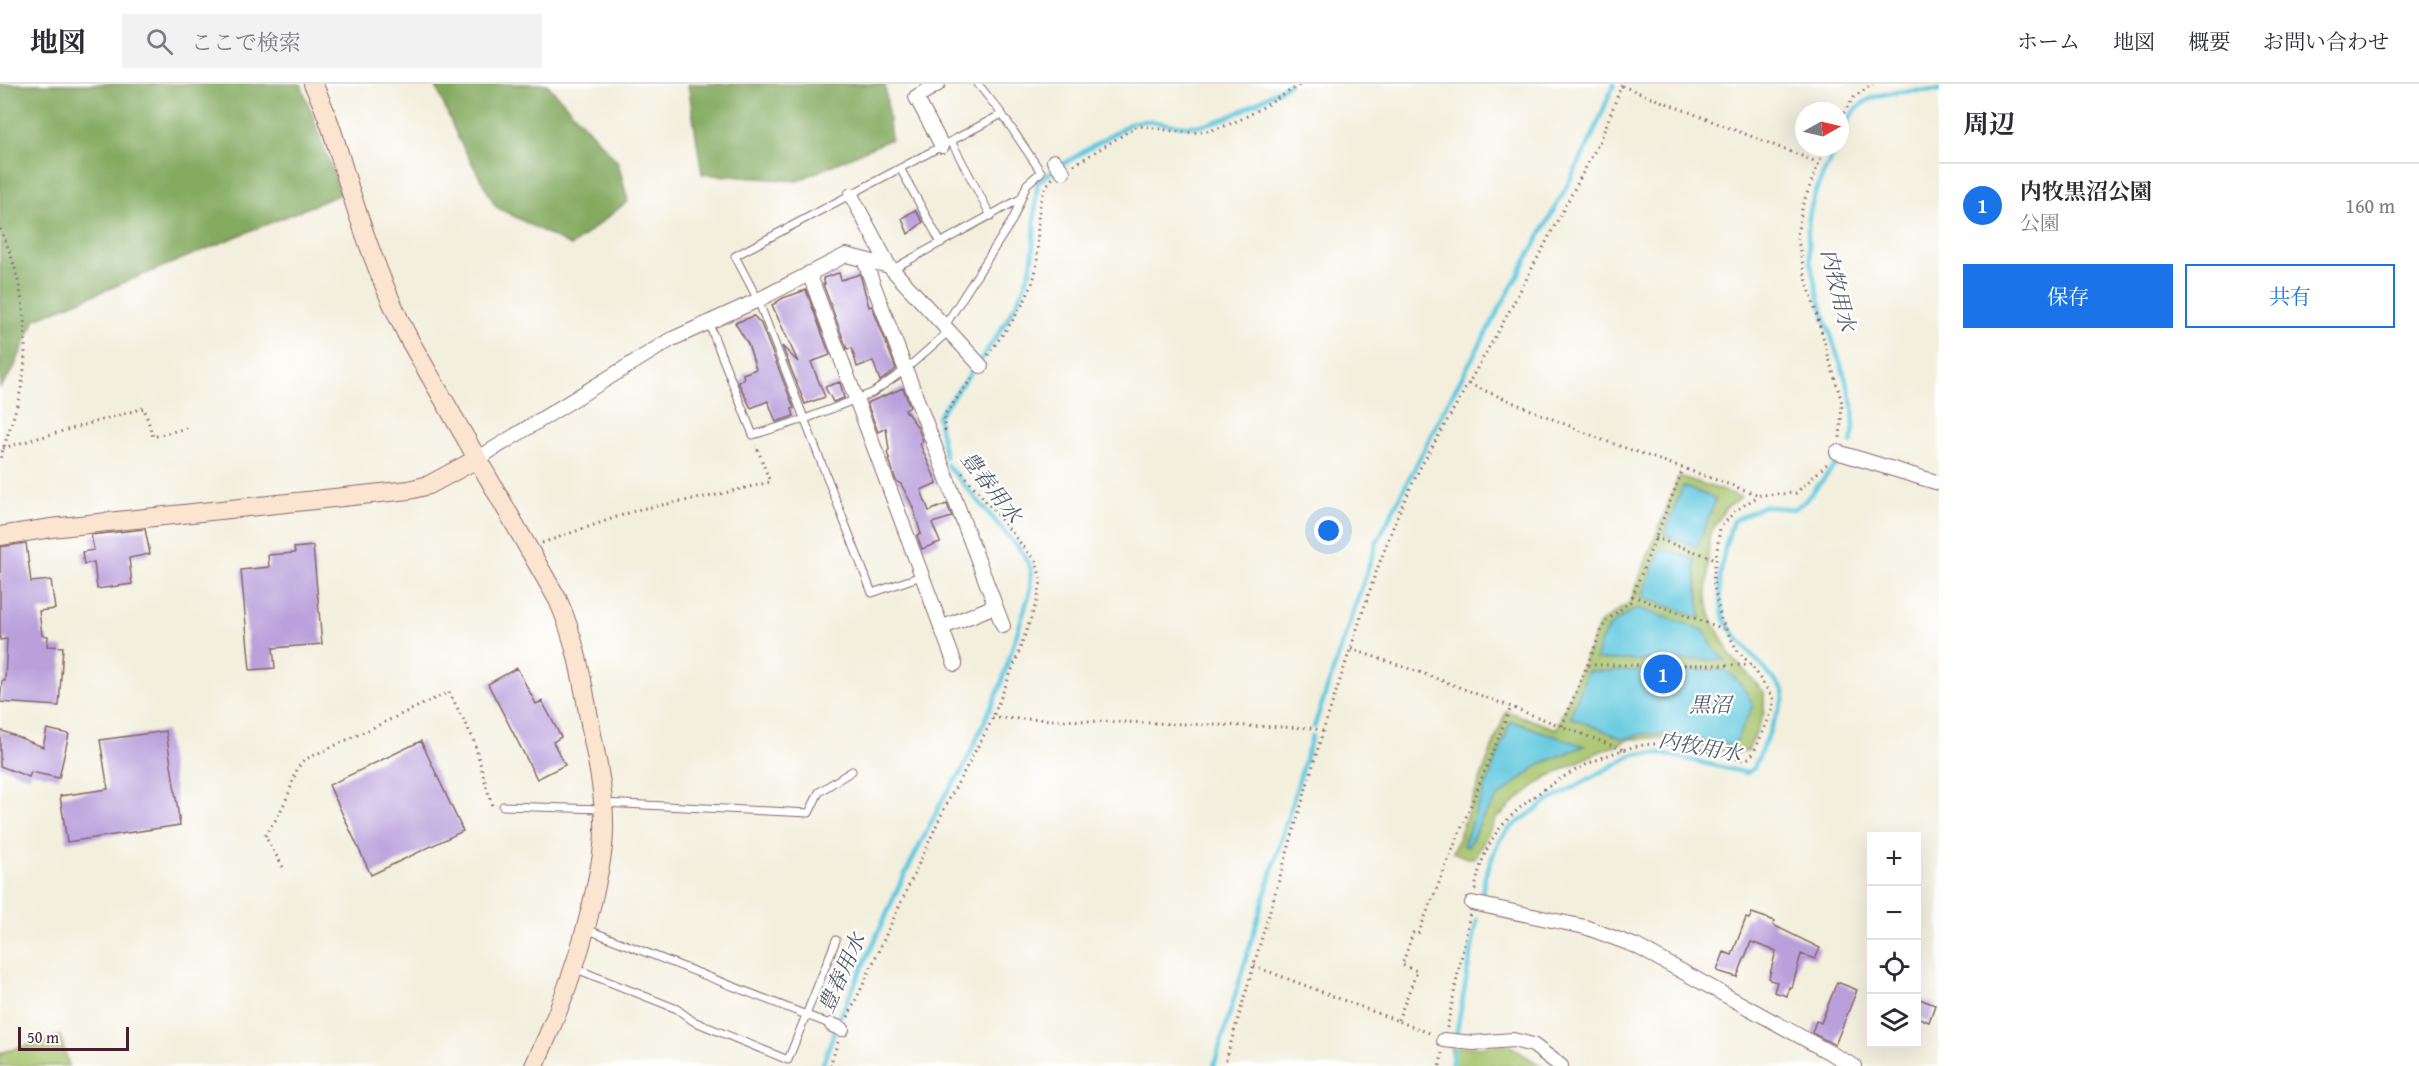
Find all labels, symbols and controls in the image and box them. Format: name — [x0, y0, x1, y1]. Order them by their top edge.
search box — [122, 14, 542, 68]
text: 地図 — [30, 21, 86, 62]
icon: search — [143, 25, 176, 58]
text: ここで検索 — [191, 26, 301, 58]
text: ホーム — [2017, 26, 2080, 57]
text: 地図 — [2113, 26, 2155, 57]
text: 概要 — [2188, 26, 2230, 57]
text: お問い合わせ — [2263, 26, 2389, 57]
north arrow — [1795, 102, 1849, 156]
text: 周辺 — [1963, 104, 2015, 143]
text: 内牧黒沼公園 — [2020, 175, 2152, 207]
text: 1 — [1977, 191, 1988, 220]
text: 160 m — [2345, 191, 2395, 220]
text: 公園 — [2020, 208, 2060, 237]
water label: 内牧用水 — [1813, 245, 1864, 336]
button: 保存 — [1963, 264, 2173, 328]
button: 共有 — [2185, 264, 2395, 328]
water label: 豊春用水 — [953, 444, 1031, 531]
your location — [1314, 516, 1343, 545]
pin: 1 — [1644, 652, 1682, 696]
water label: 黒沼 — [1689, 689, 1734, 720]
water label: 内牧用水 — [1656, 724, 1746, 769]
map controls — [1867, 832, 1921, 1048]
button: + — [1867, 832, 1921, 886]
button: − — [1867, 886, 1921, 940]
water label: 豊春用水 — [810, 926, 874, 1017]
button: locate — [1867, 940, 1921, 994]
button: layers — [1867, 994, 1921, 1048]
scale bar — [18, 1024, 129, 1052]
text: 50 m — [27, 1025, 59, 1049]

